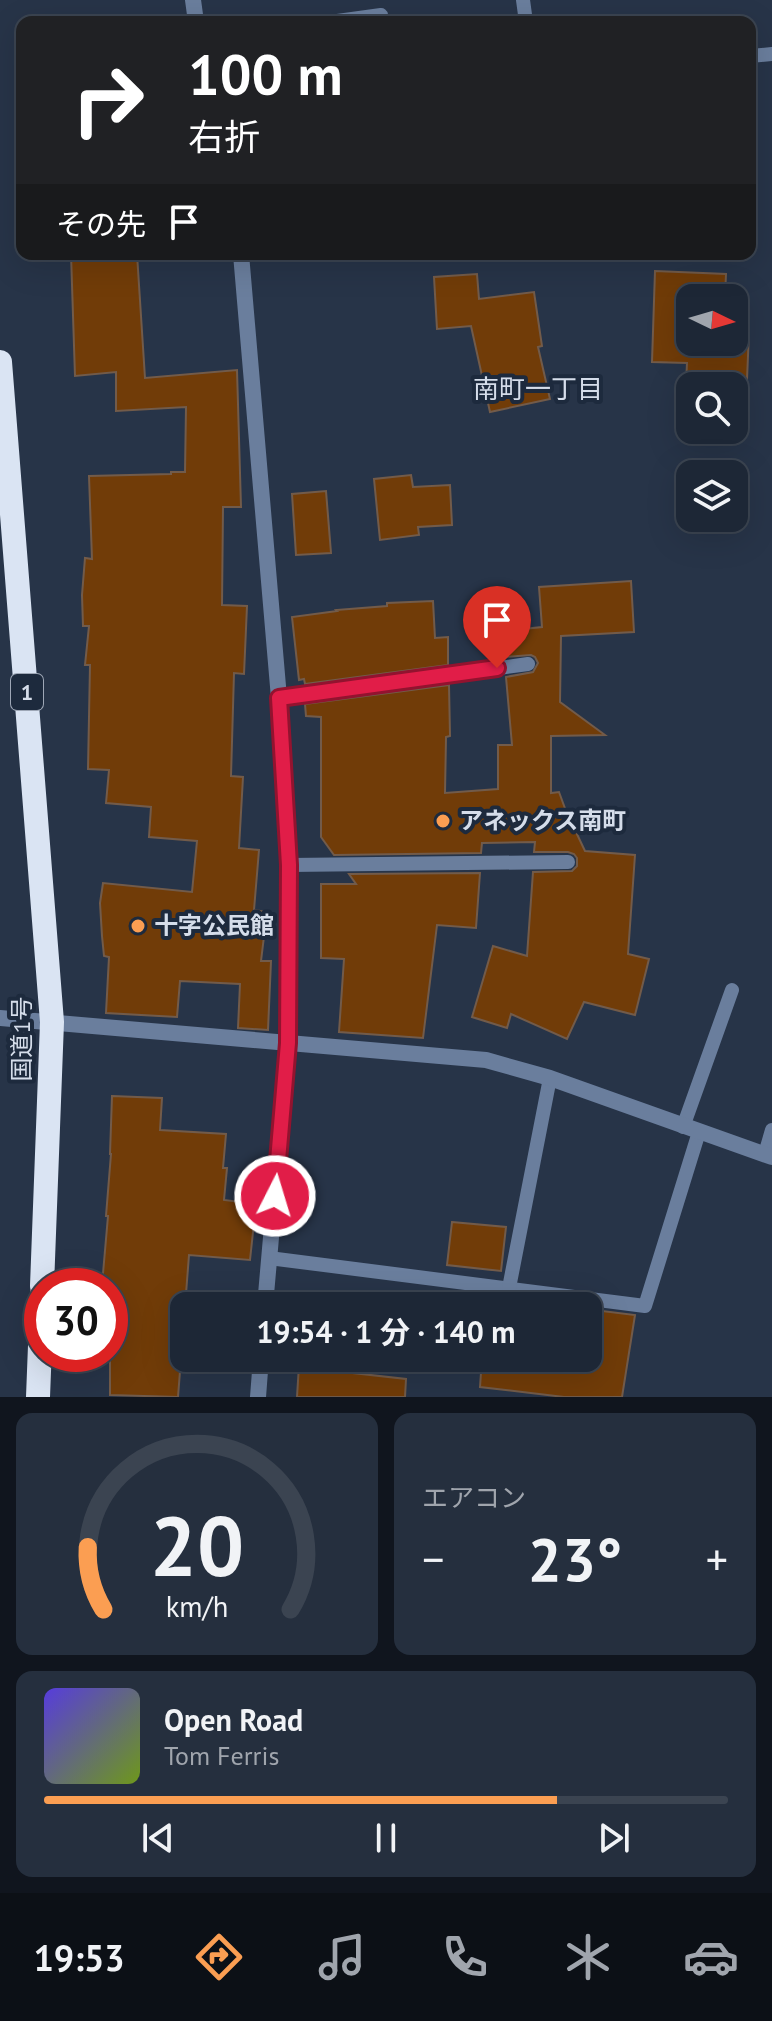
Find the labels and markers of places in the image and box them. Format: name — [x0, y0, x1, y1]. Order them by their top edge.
pin — [463, 586, 531, 668]
place label: アネックス南町 — [459, 805, 626, 836]
marker: アネックス南町 — [434, 812, 452, 830]
place label: 十字公民館 — [154, 910, 274, 941]
marker: 十字公民館 — [129, 917, 147, 935]

